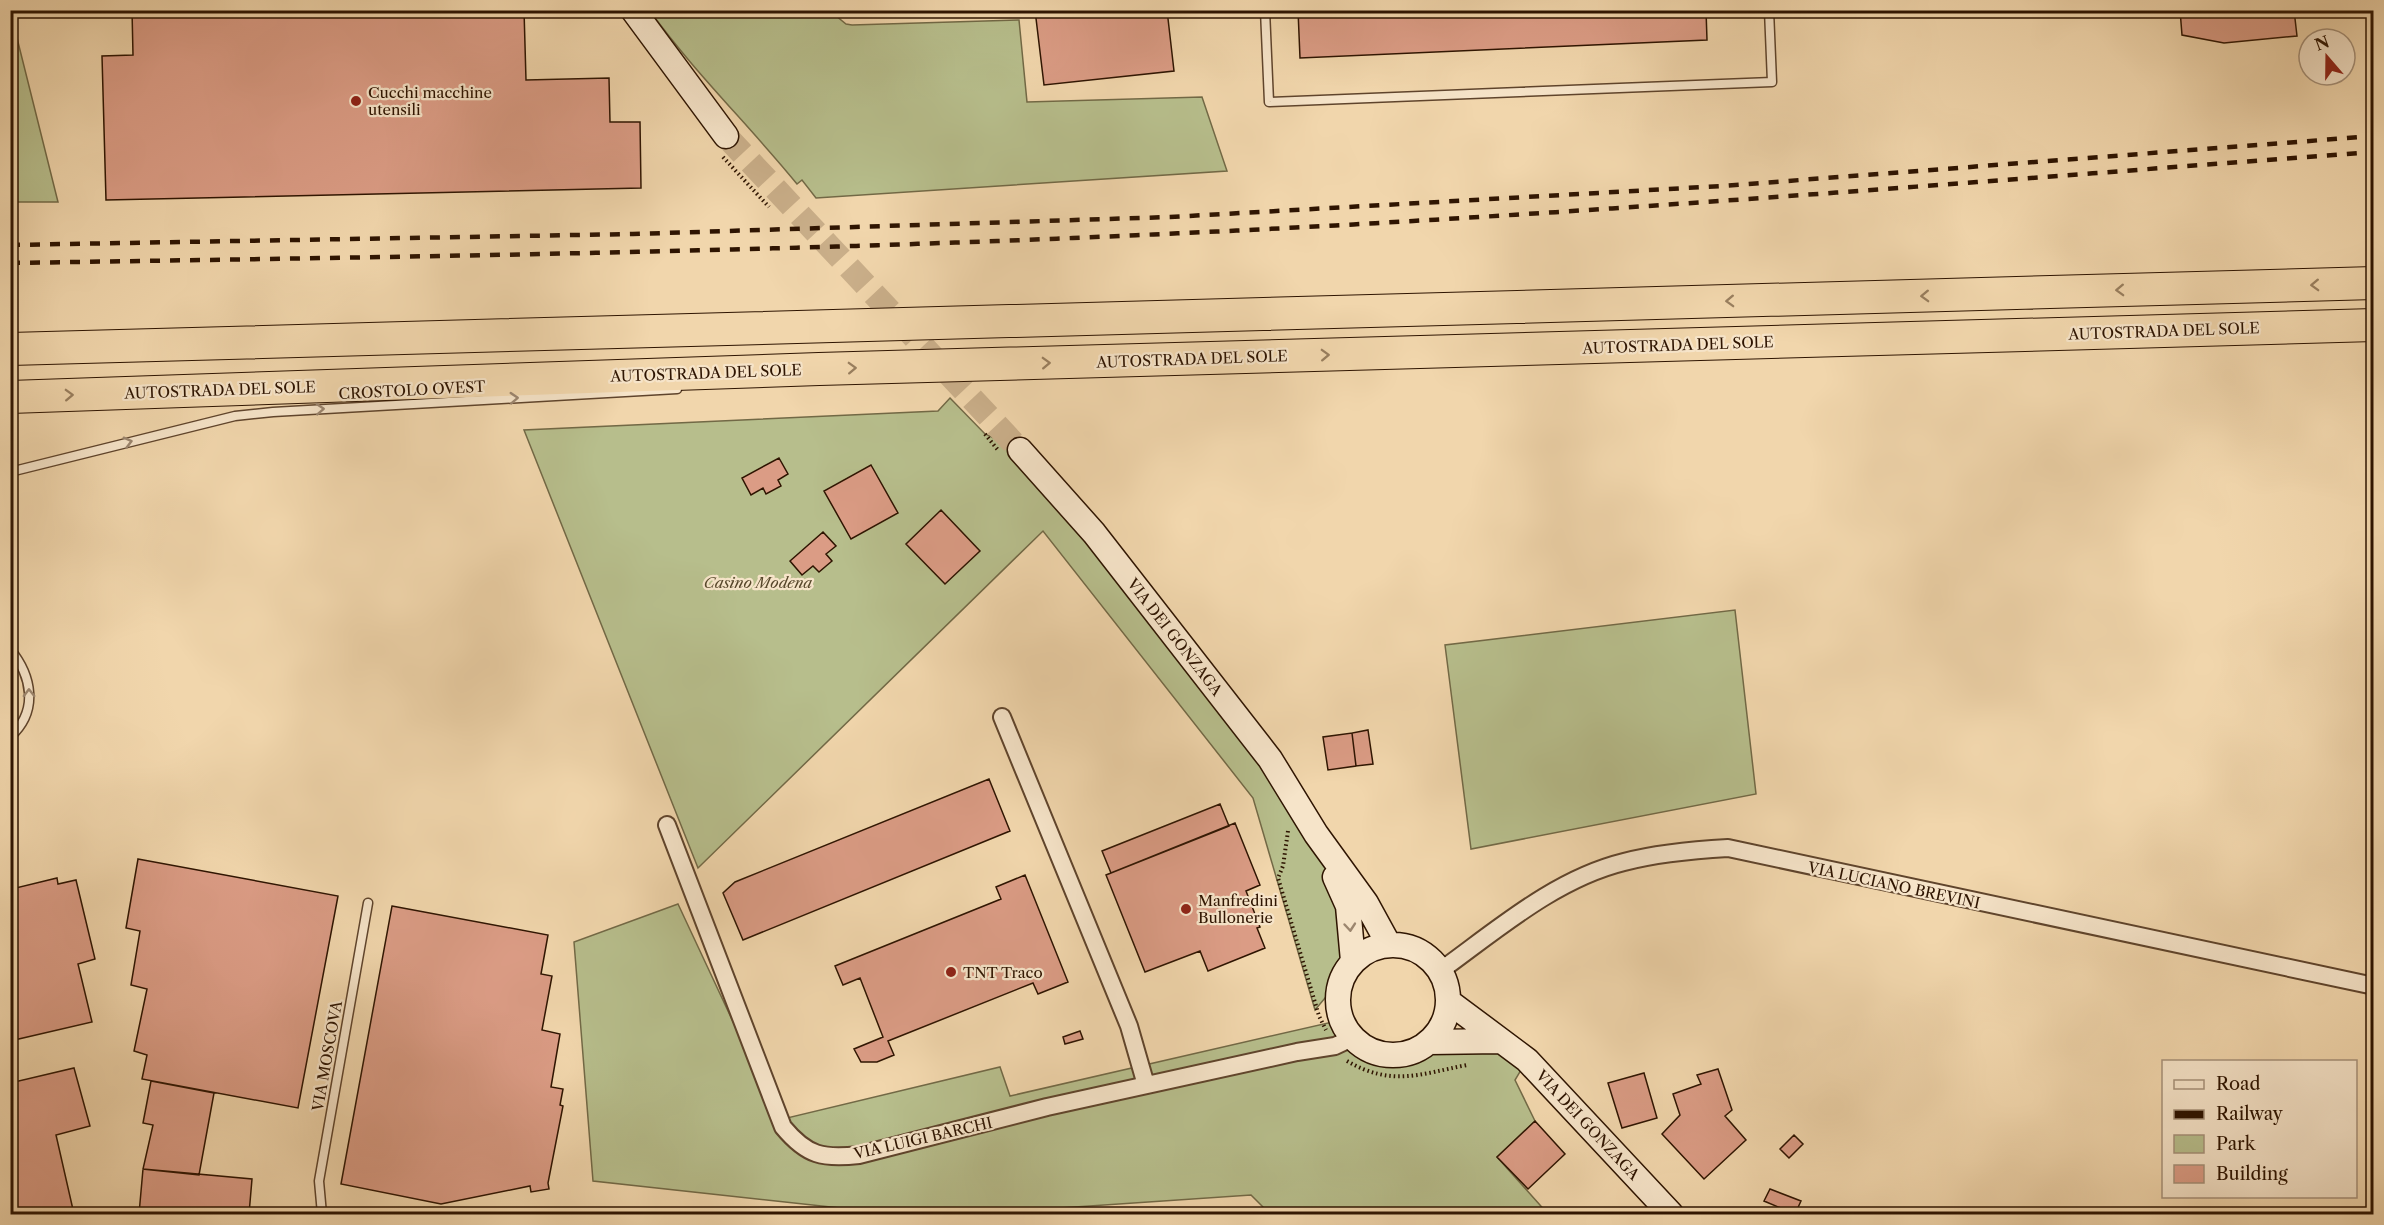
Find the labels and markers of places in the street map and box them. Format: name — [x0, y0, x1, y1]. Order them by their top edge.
place label: Cucchi macchine utensili — [368, 83, 492, 119]
marker: Cucchi macchine utensili — [349, 94, 363, 108]
place label: Manfredini Bullonerie — [1198, 891, 1278, 927]
marker: Manfredini Bullonerie — [1179, 902, 1193, 916]
place label: TNT Traco — [963, 963, 1043, 982]
marker: TNT Traco — [944, 965, 958, 979]

